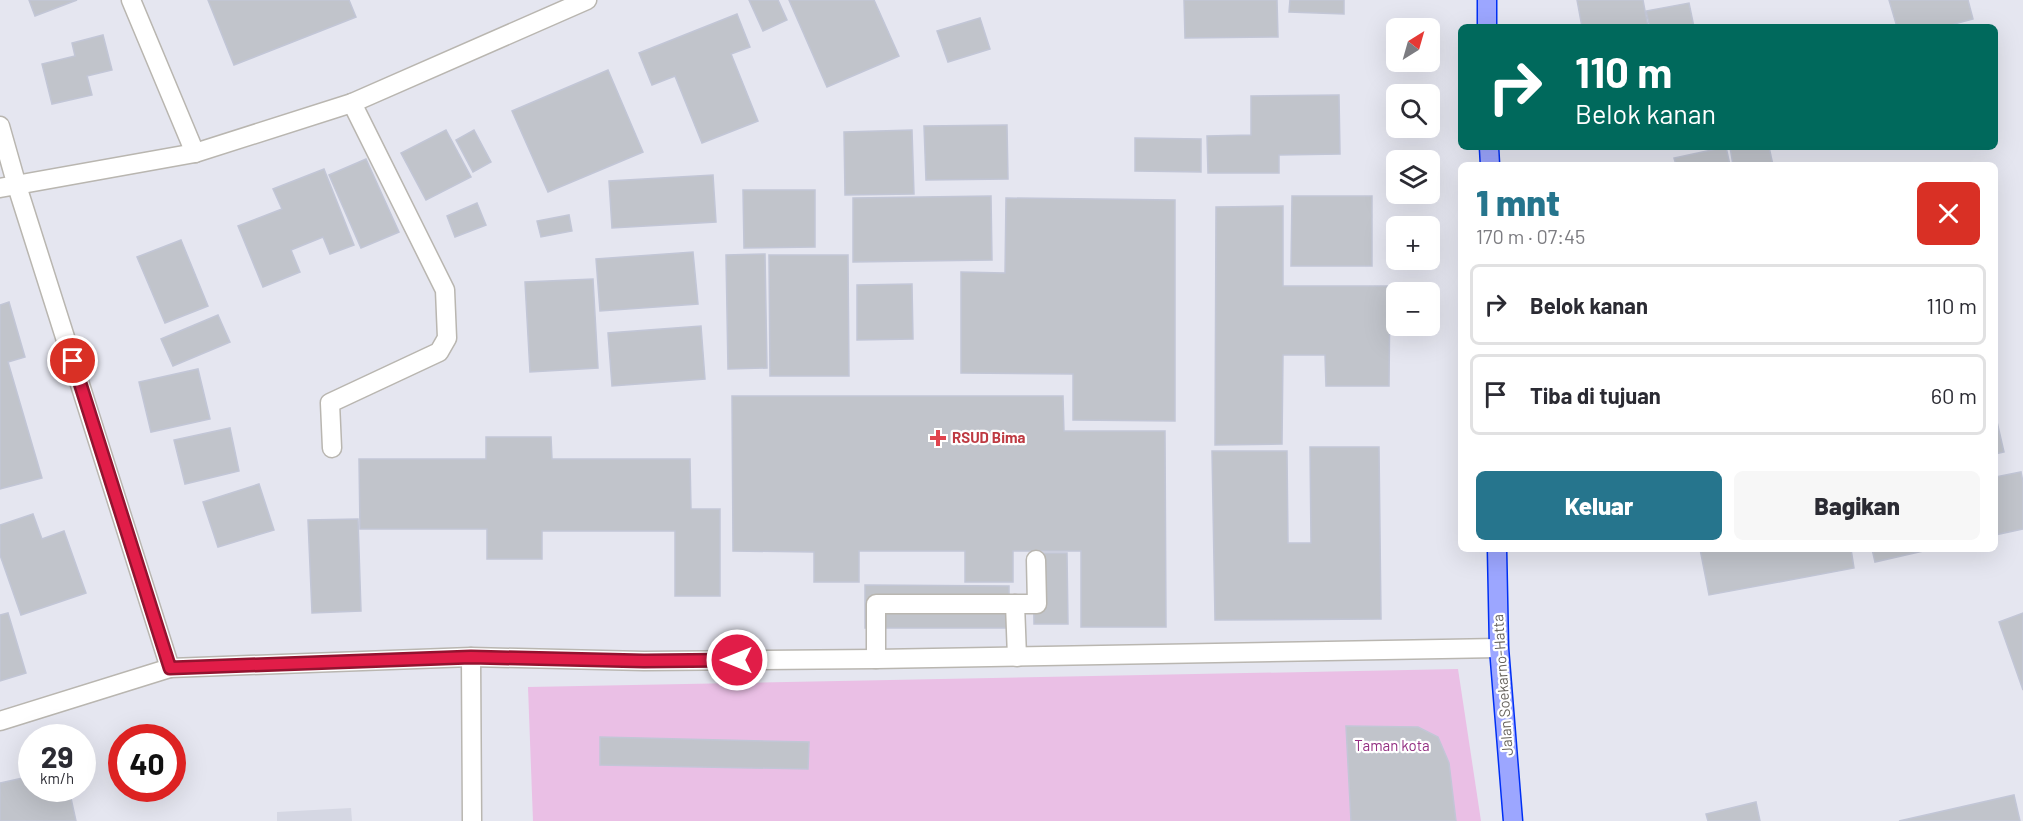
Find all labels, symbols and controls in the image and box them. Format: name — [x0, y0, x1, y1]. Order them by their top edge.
north arrow — [1386, 18, 1440, 72]
map controls — [1386, 18, 1440, 336]
text: 110 m — [1575, 46, 1672, 96]
icon: right — [1476, 48, 1554, 126]
button: search — [1386, 84, 1440, 138]
text: Belok kanan — [1575, 97, 1716, 129]
button: layers — [1386, 150, 1440, 204]
text: 1 mnt — [1476, 180, 1560, 223]
button: close — [1917, 182, 1980, 245]
button: + — [1386, 216, 1440, 270]
text: 170 m · 07:45 — [1476, 224, 1585, 248]
button: − — [1386, 282, 1440, 336]
icon: right — [1479, 288, 1512, 321]
text: Belok kanan — [1530, 292, 1648, 318]
text: 110 m — [1927, 292, 1977, 318]
pin — [47, 335, 98, 386]
icon: arrive — [56, 344, 89, 377]
icon: arrive — [1479, 378, 1512, 411]
text: Tiba di tujuan — [1530, 382, 1661, 408]
text: 60 m — [1931, 382, 1977, 408]
place label: RSUD Bima — [952, 428, 1025, 446]
marker: RSUD Bima — [929, 429, 947, 447]
button: Keluar — [1476, 471, 1722, 540]
button: Bagikan — [1734, 471, 1980, 540]
street label: Jalan Soekarno-Hatta — [1488, 614, 1516, 757]
position arrow — [705, 628, 769, 692]
speed limit sign: 40 — [108, 724, 186, 802]
park label: Taman kota — [1354, 736, 1430, 754]
text: 29 — [41, 738, 73, 774]
text: km/h — [40, 769, 74, 787]

